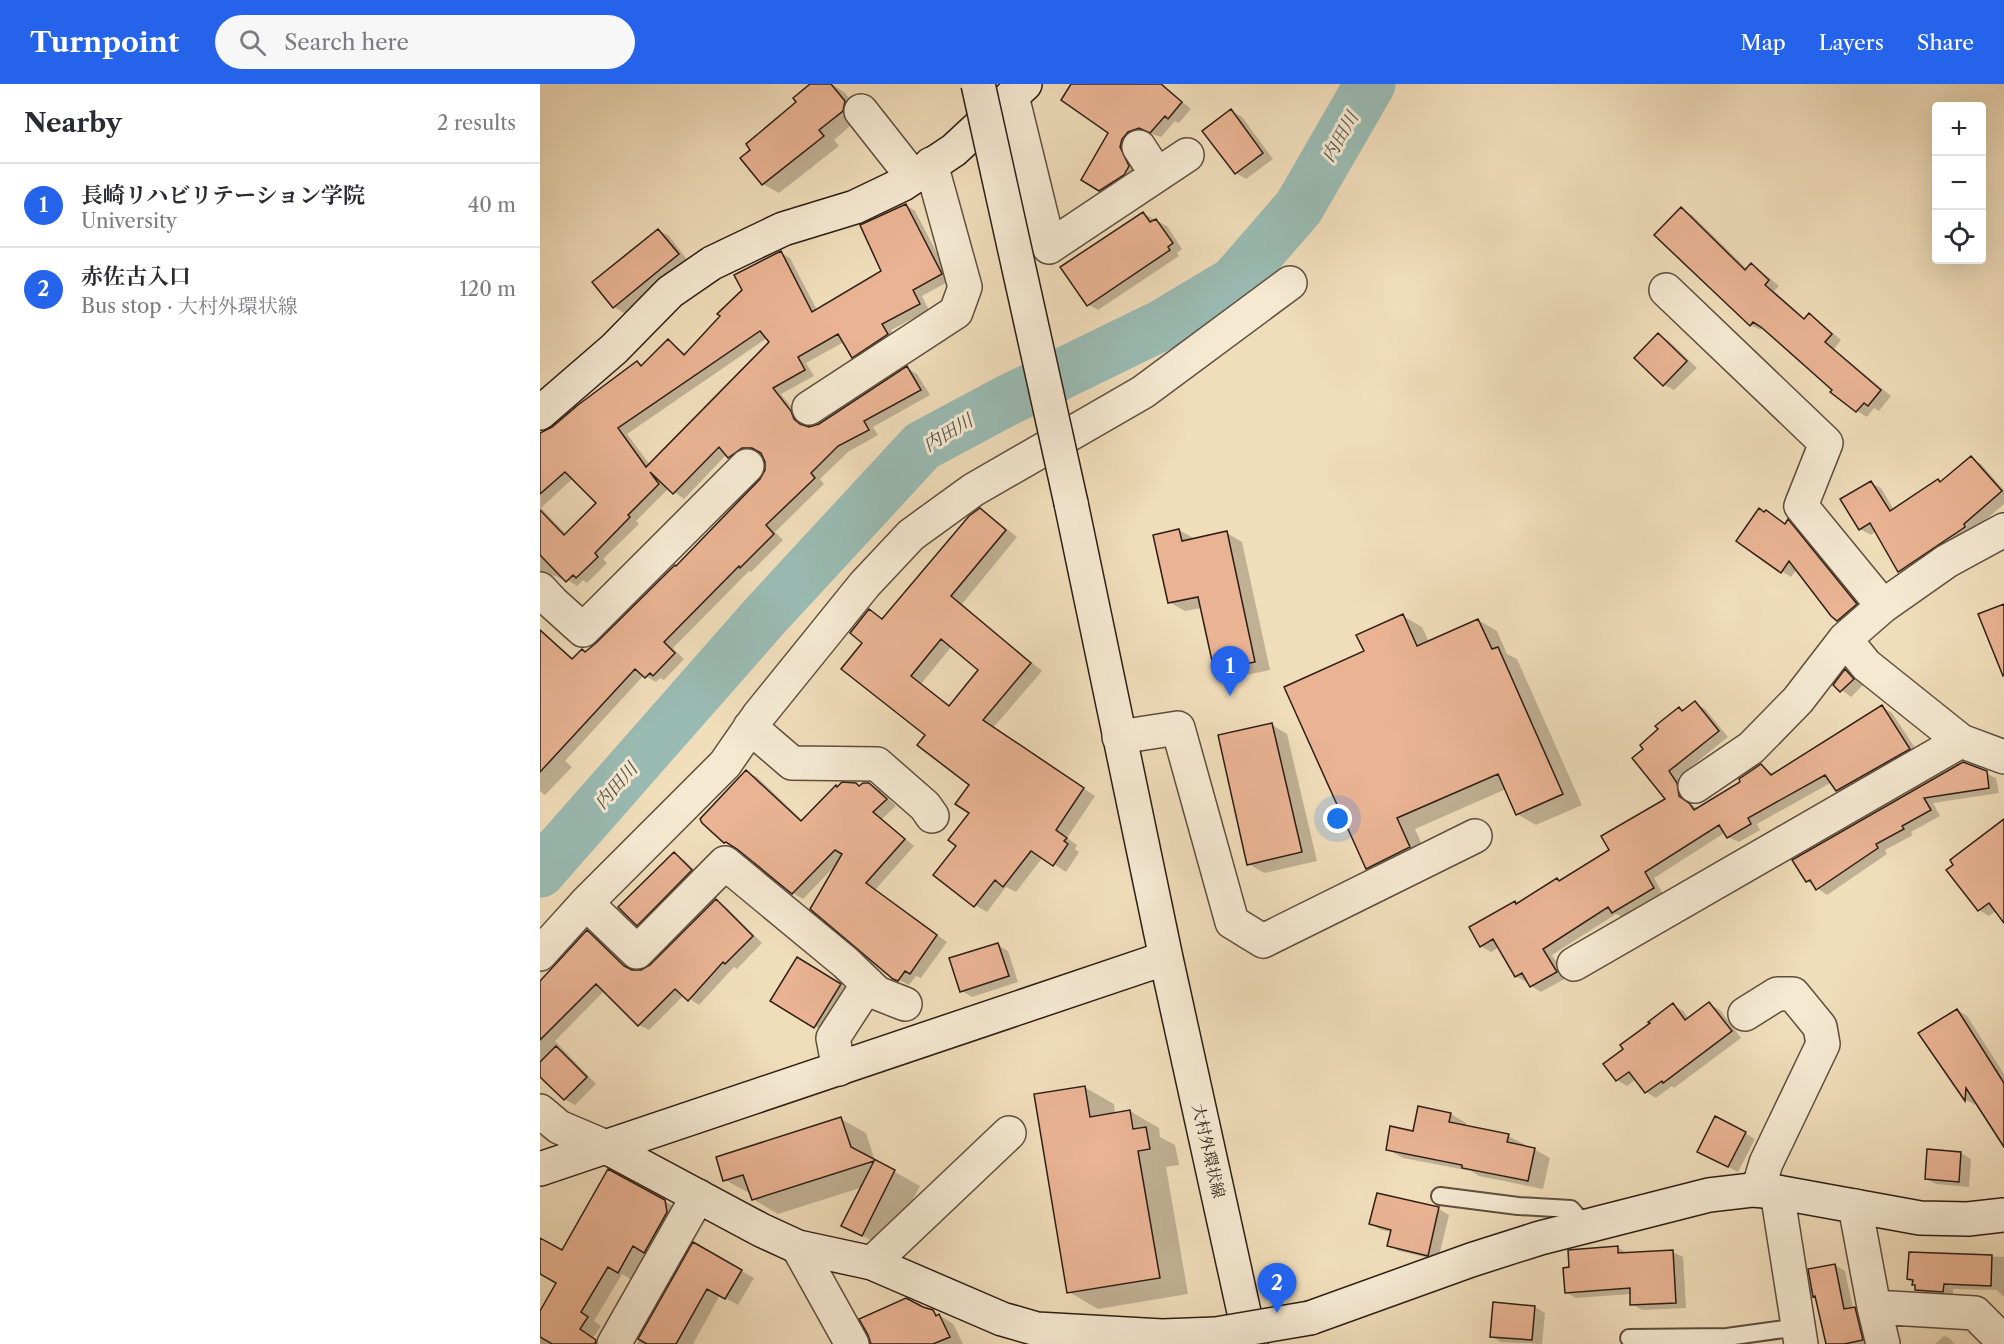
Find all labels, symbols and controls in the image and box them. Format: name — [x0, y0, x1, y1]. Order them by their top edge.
search box — [215, 15, 635, 69]
text: Turnpoint — [30, 25, 179, 59]
icon: search — [236, 26, 269, 59]
text: Search here — [284, 29, 409, 56]
text: Map — [1741, 30, 1786, 55]
text: Layers — [1819, 30, 1884, 55]
text: Share — [1917, 30, 1974, 55]
map controls — [1932, 102, 1986, 264]
button: + — [1932, 102, 1986, 156]
water label: 内田川 — [1317, 106, 1364, 166]
text: Nearby — [24, 107, 122, 139]
text: 2 results — [437, 111, 516, 135]
button: − — [1932, 156, 1986, 210]
text: 長崎リハビリテーション学院 — [81, 182, 365, 209]
text: 1 — [39, 193, 48, 217]
text: 40 m — [468, 193, 516, 217]
text: University — [81, 209, 177, 233]
button: locate — [1932, 210, 1986, 264]
text: 赤佐古入口 — [81, 263, 191, 290]
text: 2 — [38, 277, 49, 301]
text: 120 m — [459, 277, 516, 301]
text: Bus stop · 大村外環状線 — [81, 294, 298, 318]
water label: 内田川 — [919, 409, 979, 456]
pin: 1 — [1210, 646, 1250, 696]
water label: 内田川 — [590, 757, 643, 814]
your location — [1323, 804, 1352, 833]
street label: 大村外環状線 — [1188, 1102, 1230, 1200]
pin: 2 — [1258, 1264, 1296, 1313]

